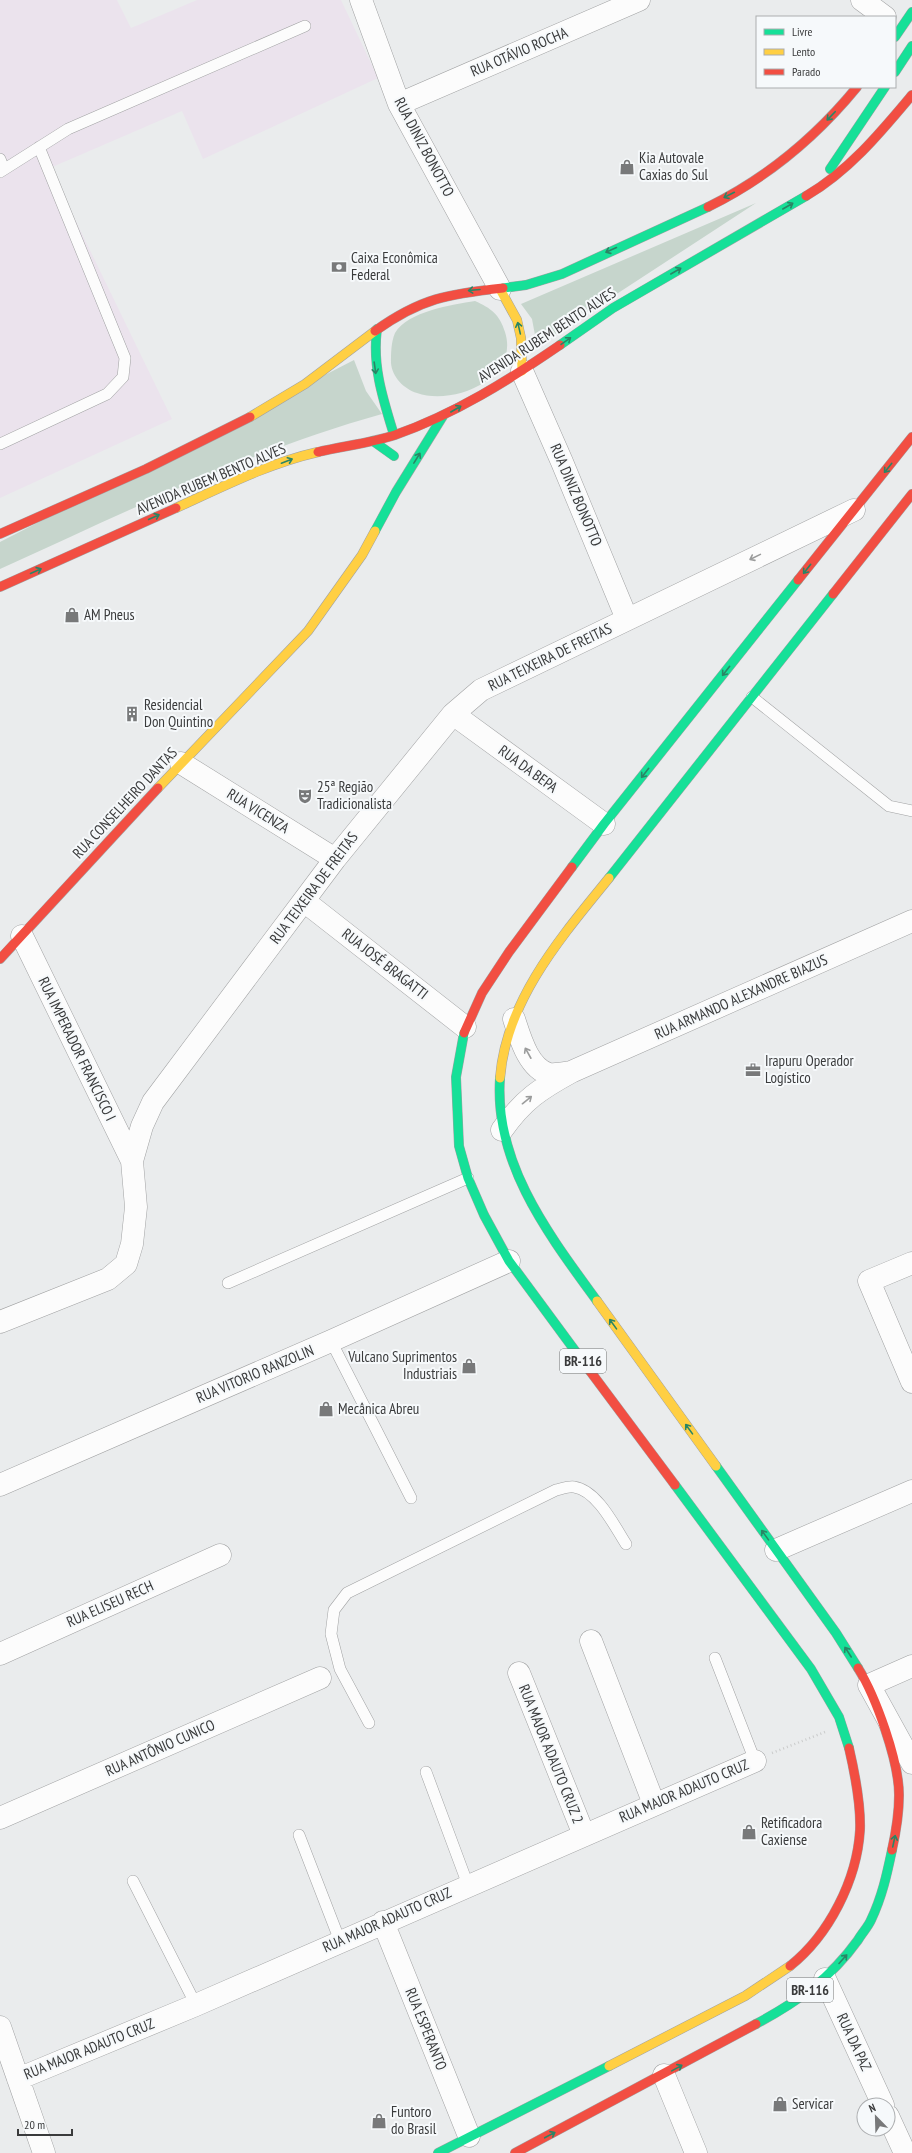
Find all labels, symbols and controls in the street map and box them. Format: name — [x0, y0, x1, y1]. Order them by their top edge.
legend — [756, 16, 896, 88]
street label: RUA OTÁVIO ROCHA — [467, 22, 571, 81]
text: Livre — [792, 24, 813, 39]
text: Lento — [792, 44, 815, 59]
text: Parado — [792, 64, 820, 79]
street label: RUA DINIZ BONOTTO — [390, 94, 459, 200]
one-way arrow — [826, 111, 836, 121]
place label: Kia Autovale Caxias do Sul — [639, 148, 708, 184]
shop icon: Kia Autovale Caxias do Sul — [618, 158, 636, 176]
one-way arrow — [723, 192, 735, 200]
one-way arrow — [782, 201, 794, 209]
one-way arrow — [605, 247, 617, 255]
place label: Caixa Econômica Federal — [351, 248, 438, 284]
bank icon: Caixa Econômica Federal — [330, 258, 348, 276]
one-way arrow — [670, 267, 682, 275]
street label: AVENIDA RUBEM BENTO ALVES — [474, 283, 619, 386]
one-way arrow — [468, 286, 481, 294]
one-way arrow — [514, 322, 522, 335]
one-way arrow — [561, 337, 572, 345]
one-way arrow — [371, 361, 379, 374]
one-way arrow — [450, 405, 462, 413]
street label: AVENIDA RUBEM BENTO ALVES — [133, 438, 288, 519]
street label: RUA DINIZ BONOTTO — [546, 441, 607, 549]
one-way arrow — [413, 452, 421, 464]
one-way arrow — [280, 457, 292, 465]
one-way arrow — [883, 462, 892, 473]
one-way arrow — [148, 513, 160, 520]
one-way arrow — [750, 554, 762, 561]
one-way arrow — [802, 564, 811, 575]
one-way arrow — [29, 567, 41, 574]
place label: AM Pneus — [84, 605, 135, 624]
shop icon: AM Pneus — [63, 606, 81, 624]
street label: RUA TEIXEIRA DE FREITAS — [485, 618, 615, 695]
one-way arrow — [722, 666, 730, 677]
place label: Residencial Don Quintino — [144, 695, 213, 731]
building icon: Residencial Don Quintino — [123, 705, 141, 723]
street label: RUA DA BEPA — [495, 741, 562, 797]
street label: RUA CONSELHEIRO DANTAS — [68, 743, 181, 862]
one-way arrow — [641, 767, 649, 778]
place label: 25ª Região Tradicionalista — [317, 777, 392, 813]
street label: RUA VICENZA — [224, 784, 294, 838]
theatre icon: 25ª Região Tradicionalista — [296, 787, 314, 805]
street label: RUA TEIXEIRA DE FREITAS — [265, 828, 362, 947]
street label: RUA JOSÉ BRAGATTI — [338, 924, 432, 1003]
street label: RUA ARMANDO ALEXANDRE BIAZUS — [651, 950, 830, 1043]
street label: RUA IMPERADOR FRANCISCO I — [34, 974, 121, 1124]
one-way arrow — [523, 1047, 531, 1059]
place label: Irapuru Operador Logístico — [765, 1051, 854, 1087]
office icon: Irapuru Operador Logístico — [744, 1061, 762, 1079]
one-way arrow — [522, 1096, 533, 1104]
one-way arrow — [609, 1318, 617, 1329]
street label: RUA VITORIO RANZOLIN — [193, 1340, 316, 1407]
place label: Vulcano Suprimentos Industriais — [347, 1347, 457, 1383]
road number: BR-116 — [560, 1349, 606, 1373]
shop icon: Vulcano Suprimentos Industriais — [460, 1357, 478, 1375]
place label: Mecânica Abreu — [338, 1399, 419, 1418]
shop icon: Mecânica Abreu — [317, 1400, 335, 1418]
one-way arrow — [685, 1424, 693, 1435]
one-way arrow — [761, 1529, 770, 1540]
street label: RUA ELISEU RECH — [63, 1576, 156, 1631]
one-way arrow — [844, 1647, 852, 1658]
street label: RUA MAJOR ADAUTO CRUZ 2 — [515, 1681, 588, 1826]
street label: RUA ANTÔNIO CUNICO — [102, 1715, 218, 1780]
street label: RUA MAJOR ADAUTO CRUZ — [616, 1755, 752, 1826]
place label: Retificadora Caxiense — [761, 1813, 822, 1849]
shop icon: Retificadora Caxiense — [740, 1823, 758, 1841]
one-way arrow — [891, 1835, 899, 1848]
street label: RUA MAJOR ADAUTO CRUZ — [319, 1882, 454, 1956]
one-way arrow — [839, 1953, 848, 1964]
road number: BR-116 — [787, 1978, 833, 2002]
street label: RUA ESPERANTO — [401, 1985, 452, 2073]
street label: RUA DA PAZ — [833, 2010, 876, 2074]
street label: RUA MAJOR ADAUTO CRUZ — [21, 2014, 157, 2083]
one-way arrow — [671, 2063, 683, 2071]
place label: Servicar — [792, 2094, 834, 2113]
shop icon: Servicar — [771, 2095, 789, 2113]
north arrow — [856, 2097, 896, 2137]
text: N — [867, 2100, 878, 2115]
place label: Funtoro do Brasil — [391, 2102, 437, 2138]
scale bar — [18, 2111, 72, 2137]
shop icon: Funtoro do Brasil — [370, 2112, 388, 2130]
text: 20 m — [24, 2117, 45, 2132]
one-way arrow — [544, 2131, 556, 2138]

